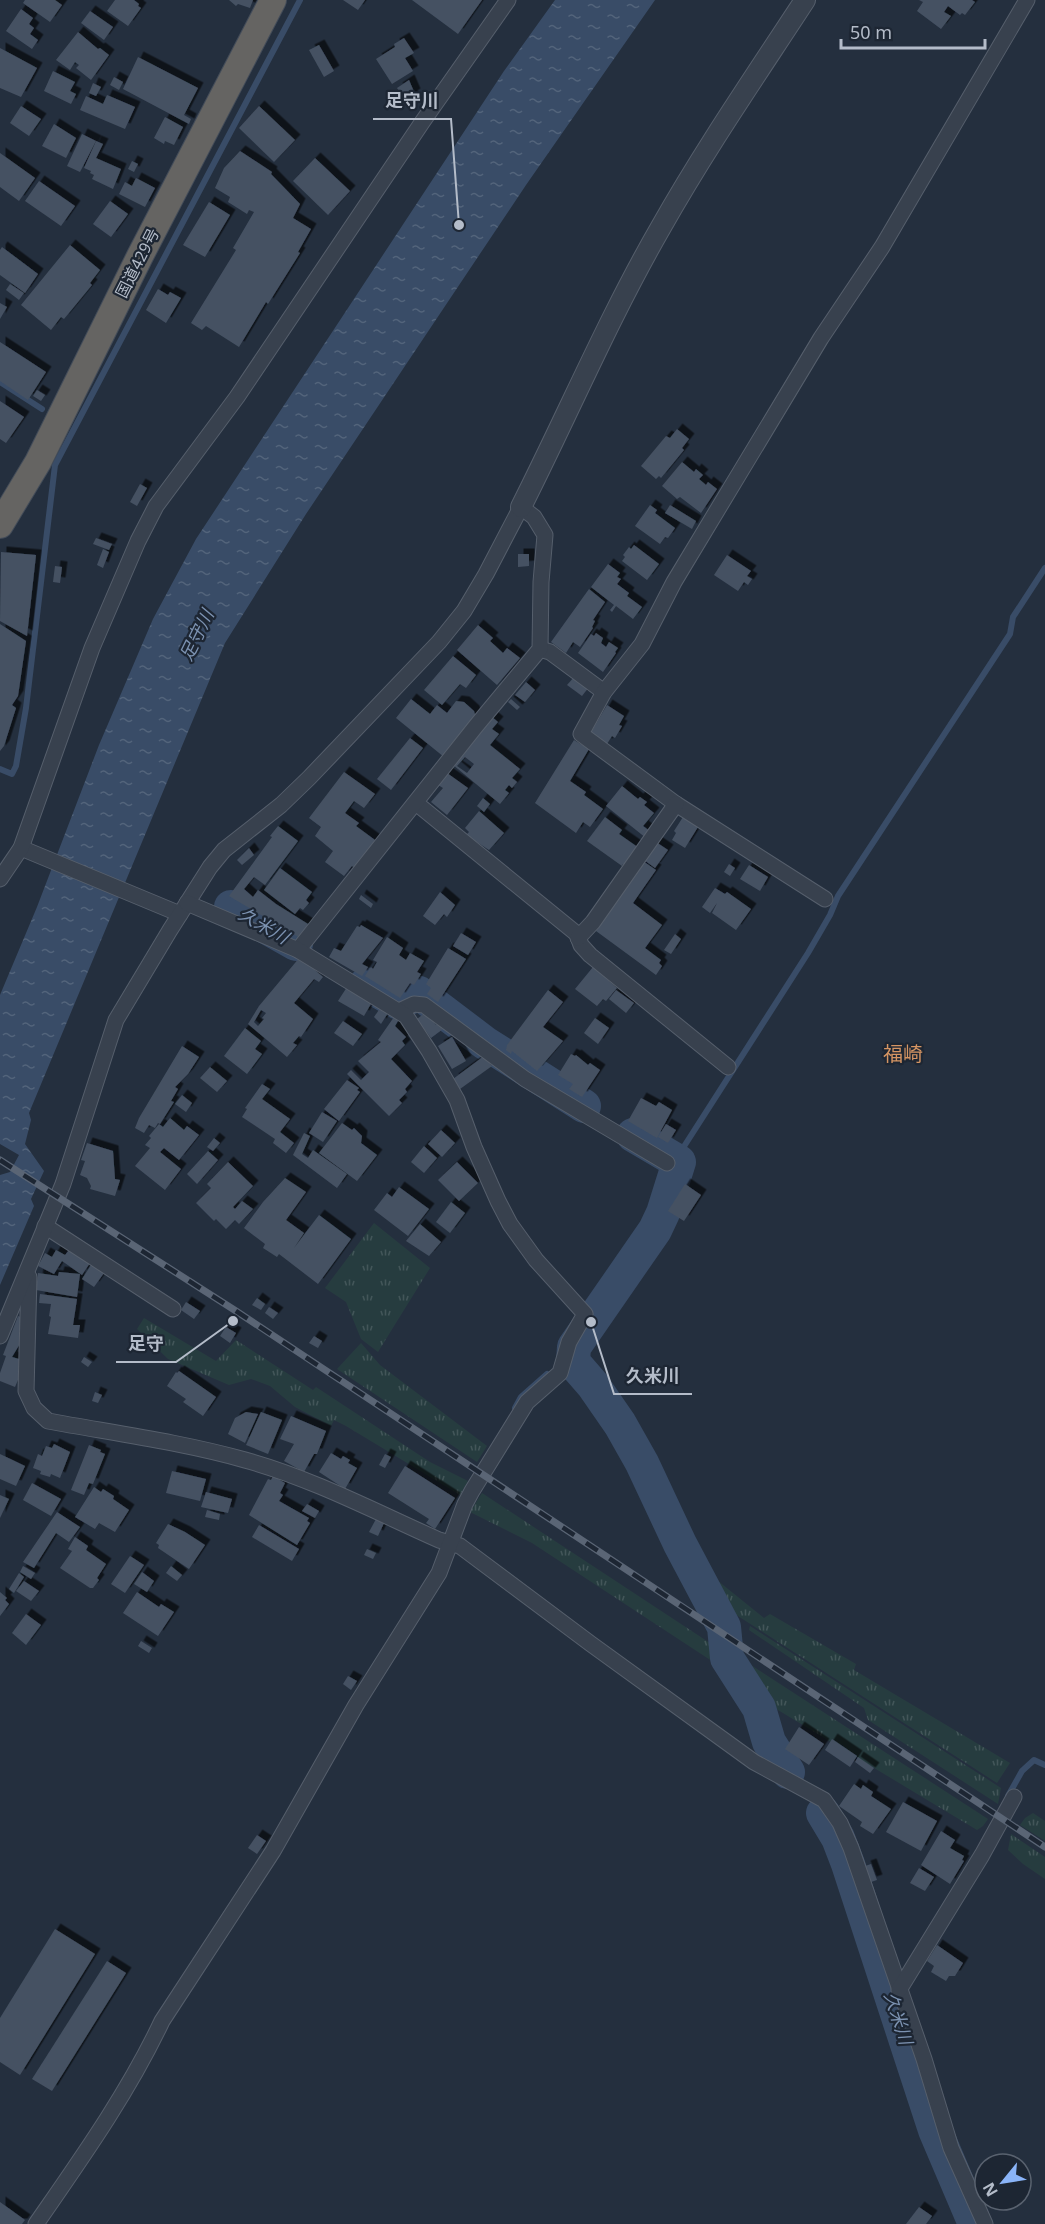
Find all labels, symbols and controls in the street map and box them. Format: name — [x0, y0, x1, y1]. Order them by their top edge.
scale bar — [841, 12, 985, 50]
text: 50 m — [850, 20, 892, 44]
callout: 足守川 — [373, 83, 451, 119]
text: 足守川 — [385, 88, 439, 112]
street label: 国道429号 — [110, 224, 164, 302]
water label: 足守川 — [173, 604, 219, 665]
water label: 久米川 — [235, 901, 295, 950]
district label: 福崎 — [883, 1040, 923, 1067]
callout: 足守 — [116, 1326, 176, 1362]
text: 足守 — [128, 1331, 164, 1355]
callout: 久米川 — [614, 1358, 692, 1394]
text: 久米川 — [626, 1363, 680, 1387]
water label: 久米川 — [879, 1989, 919, 2049]
north arrow — [973, 2152, 1033, 2212]
text: N — [977, 2178, 1003, 2201]

